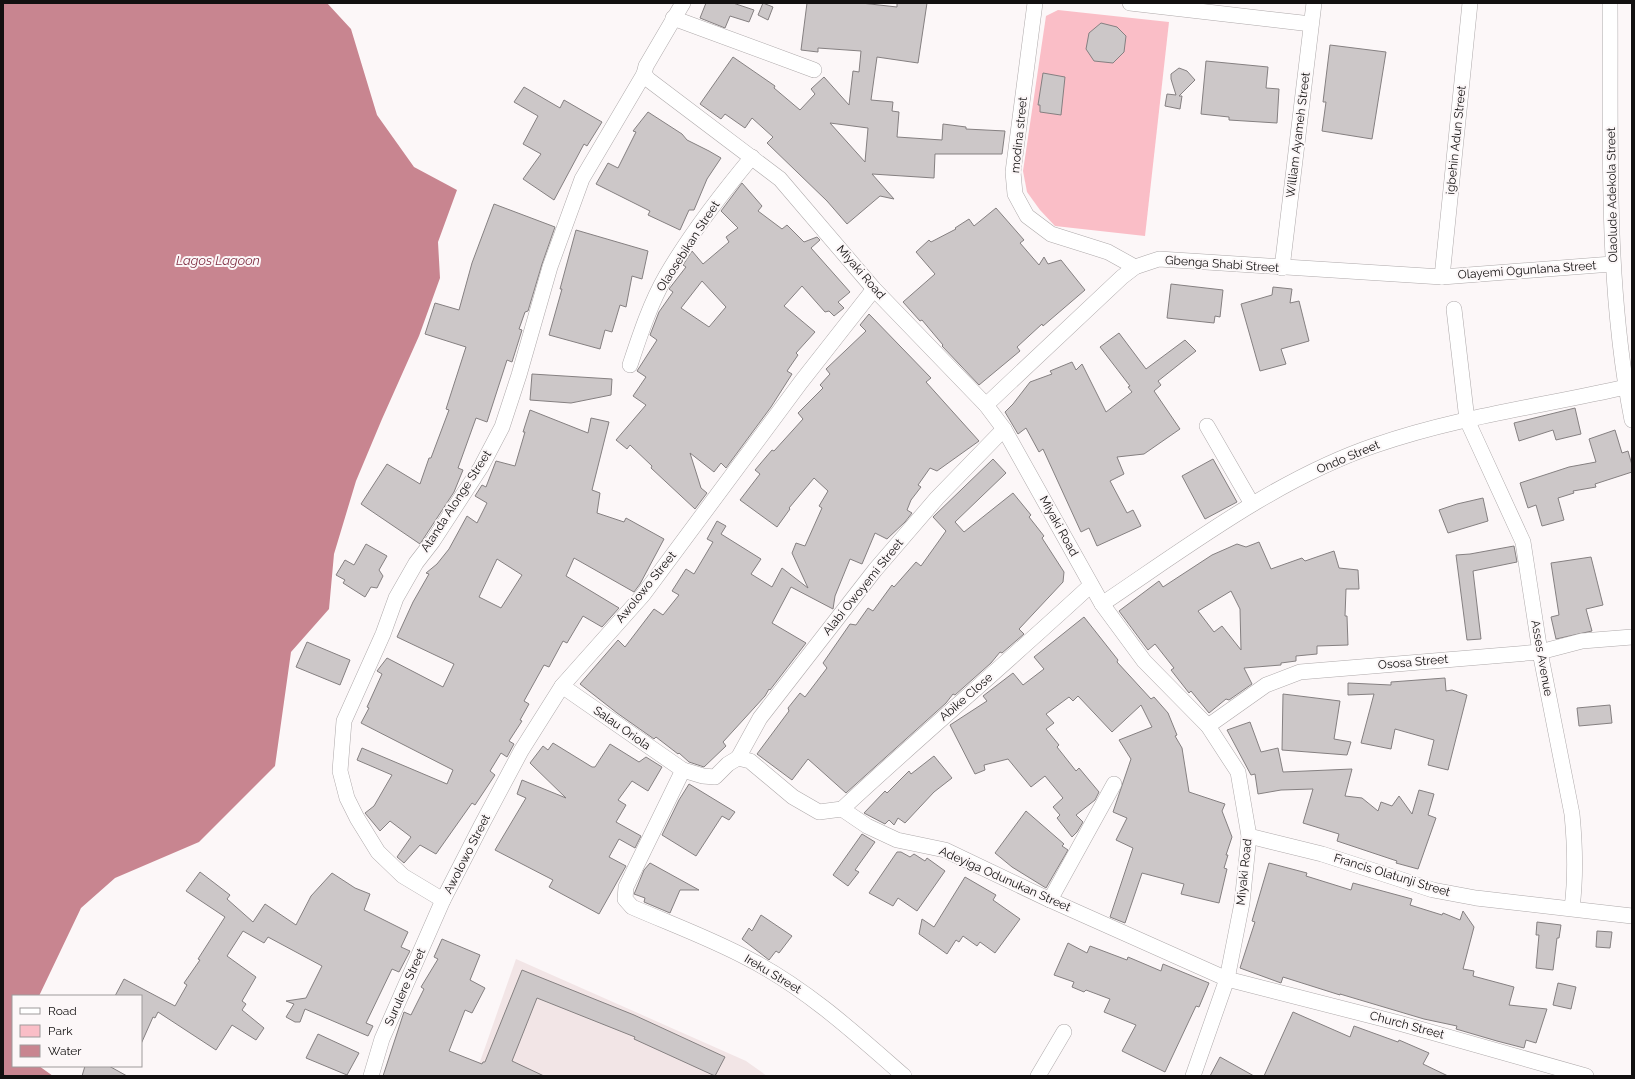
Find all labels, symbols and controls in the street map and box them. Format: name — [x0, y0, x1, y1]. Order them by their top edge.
street label: William Ayameh Street — [1283, 71, 1313, 199]
street label: igbehin Adun Street — [1443, 85, 1469, 195]
street label: modina street — [1008, 96, 1030, 174]
street label: Olaolude Adekola Street — [1604, 127, 1620, 263]
street label: Olaosebikan Street — [654, 198, 722, 294]
street label: Miyaki Road — [834, 242, 888, 302]
water label: Lagos Lagoon — [176, 253, 260, 268]
street label: Gbenga Shabi Street — [1165, 253, 1279, 275]
street label: Olayemi Ogunlana Street — [1457, 258, 1597, 282]
street label: Ondo Street — [1314, 437, 1382, 477]
street label: Atanda Alonge Street — [418, 448, 494, 554]
street label: Miyaki Road — [1037, 493, 1081, 559]
street label: Alabi Owoyemi Street — [820, 536, 906, 638]
street label: Awolowo Street — [613, 549, 679, 625]
street label: Asses Avenue — [1528, 619, 1556, 697]
street label: Ososa Street — [1377, 652, 1449, 672]
street label: Abike Close — [937, 670, 995, 724]
street label: Salau Oriola — [591, 703, 653, 753]
street label: Awolowo Street — [441, 812, 493, 896]
street label: Miyaki Road — [1234, 838, 1254, 906]
street label: Adeyiga Odunukan Street — [937, 844, 1073, 914]
street label: Francis Olatunji Street — [1332, 851, 1452, 899]
street label: Surulere Street — [382, 946, 428, 1028]
street label: Ireku Street — [742, 952, 804, 996]
legend — [12, 995, 142, 1067]
text: Road — [48, 1004, 77, 1018]
street label: Church Street — [1368, 1008, 1446, 1042]
text: Park — [48, 1024, 73, 1038]
text: Water — [48, 1044, 82, 1058]

